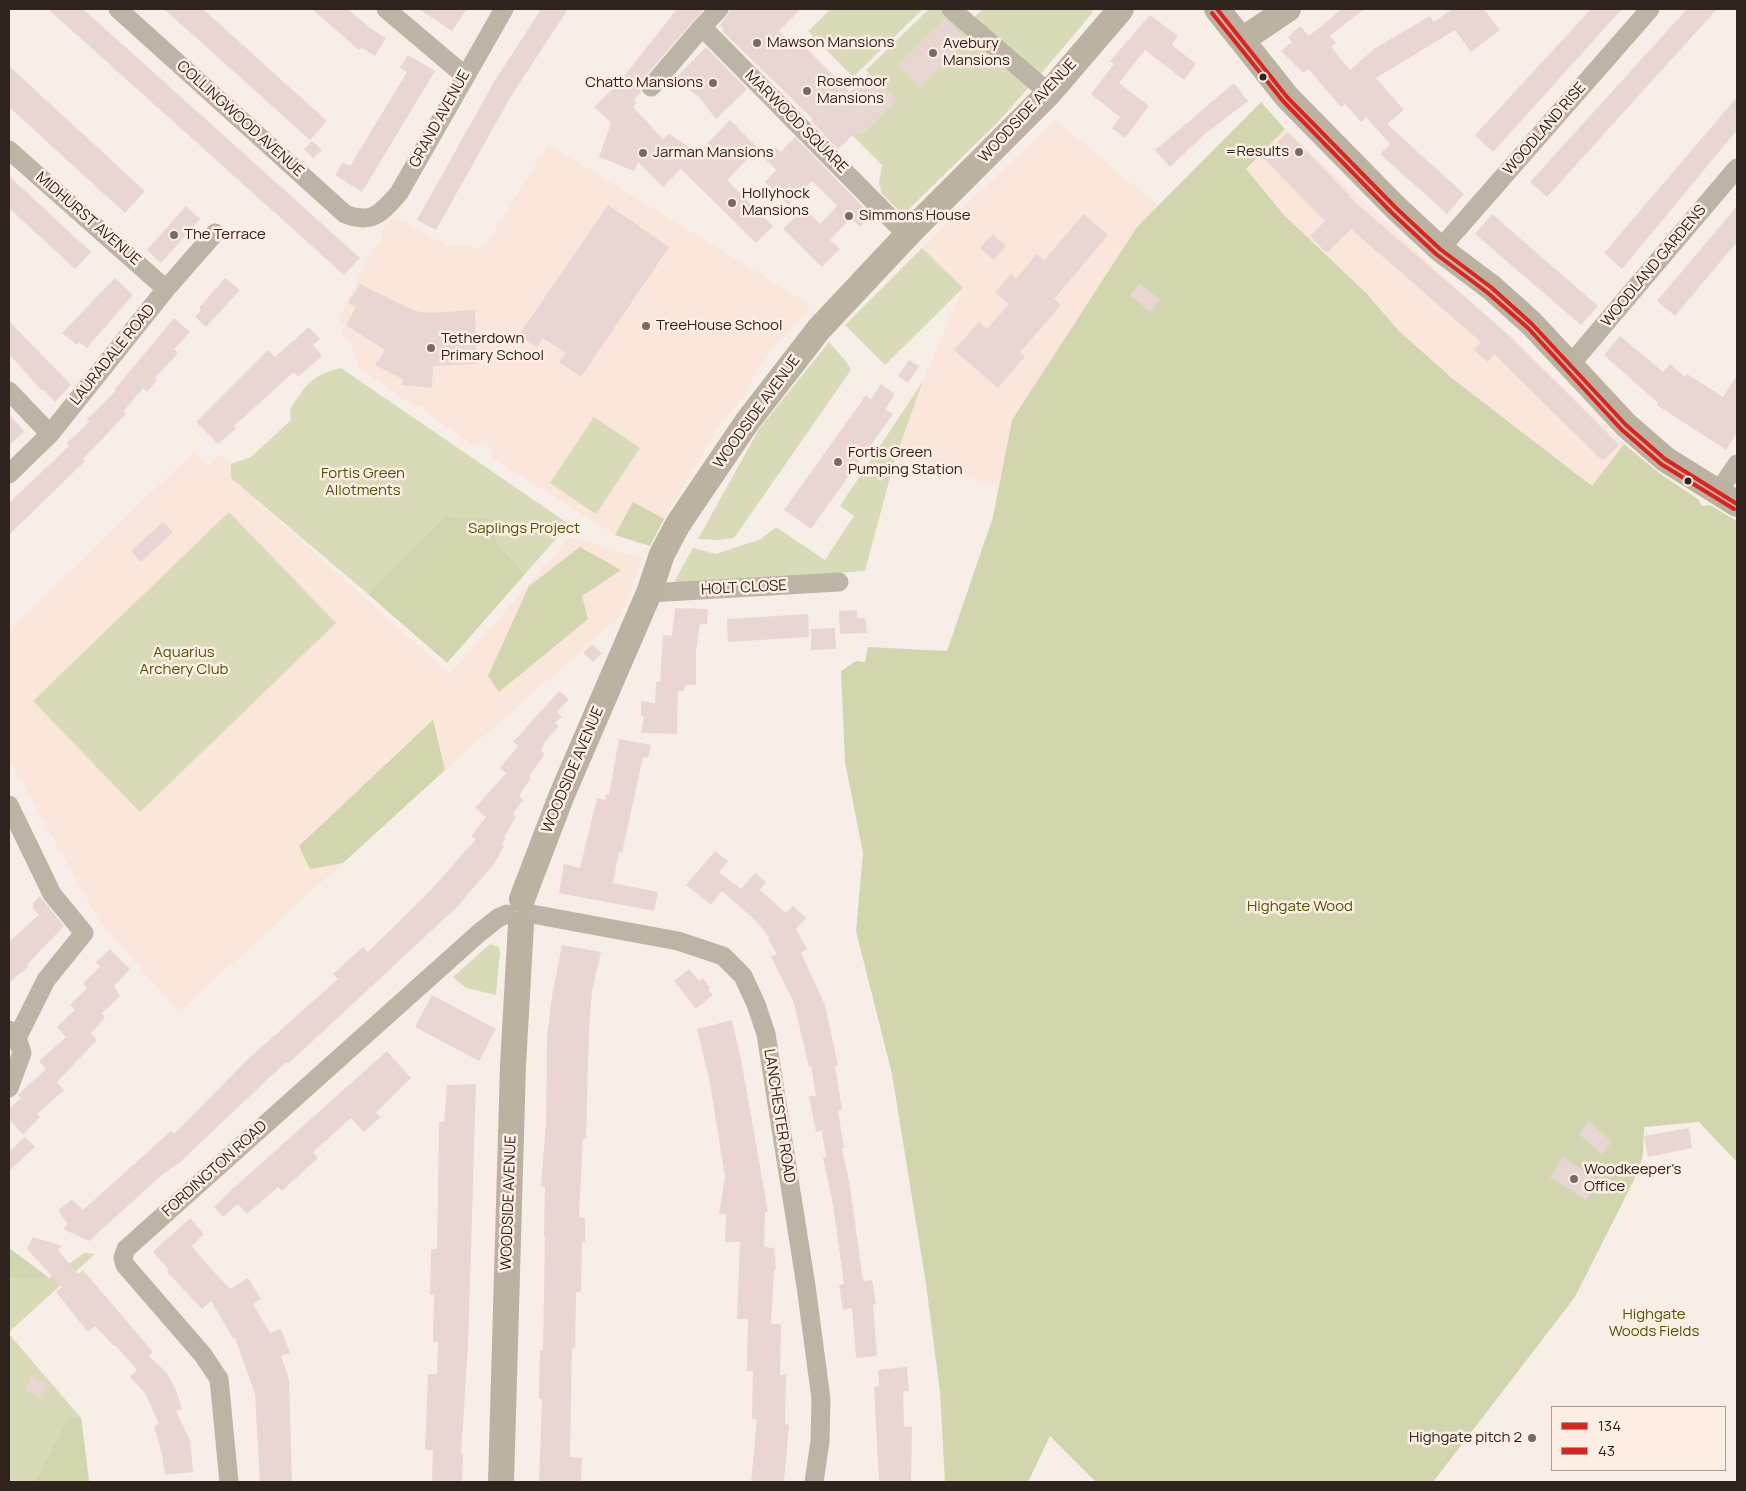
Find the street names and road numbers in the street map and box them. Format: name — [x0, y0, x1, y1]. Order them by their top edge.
street label: WOODSIDE AVENUE — [975, 55, 1081, 167]
street label: COLLINGWOOD AVENUE — [173, 57, 307, 181]
street label: GRAND AVENUE — [406, 67, 474, 171]
street label: MARWOOD SQUARE — [741, 67, 851, 177]
street label: WOODLAND RISE — [1500, 79, 1590, 179]
street label: MIDHURST AVENUE — [32, 169, 144, 269]
street label: WOODLAND GARDENS — [1598, 201, 1710, 331]
street label: LAURADALE ROAD — [67, 301, 159, 409]
street label: WOODSIDE AVENUE — [710, 352, 804, 472]
street label: HOLT CLOSE — [701, 577, 787, 599]
street label: WOODSIDE AVENUE — [538, 704, 608, 836]
street label: LANCHESTER ROAD — [760, 1048, 798, 1184]
street label: FORDINGTON ROAD — [159, 1117, 271, 1221]
street label: WOODSIDE AVENUE — [498, 1135, 520, 1271]

